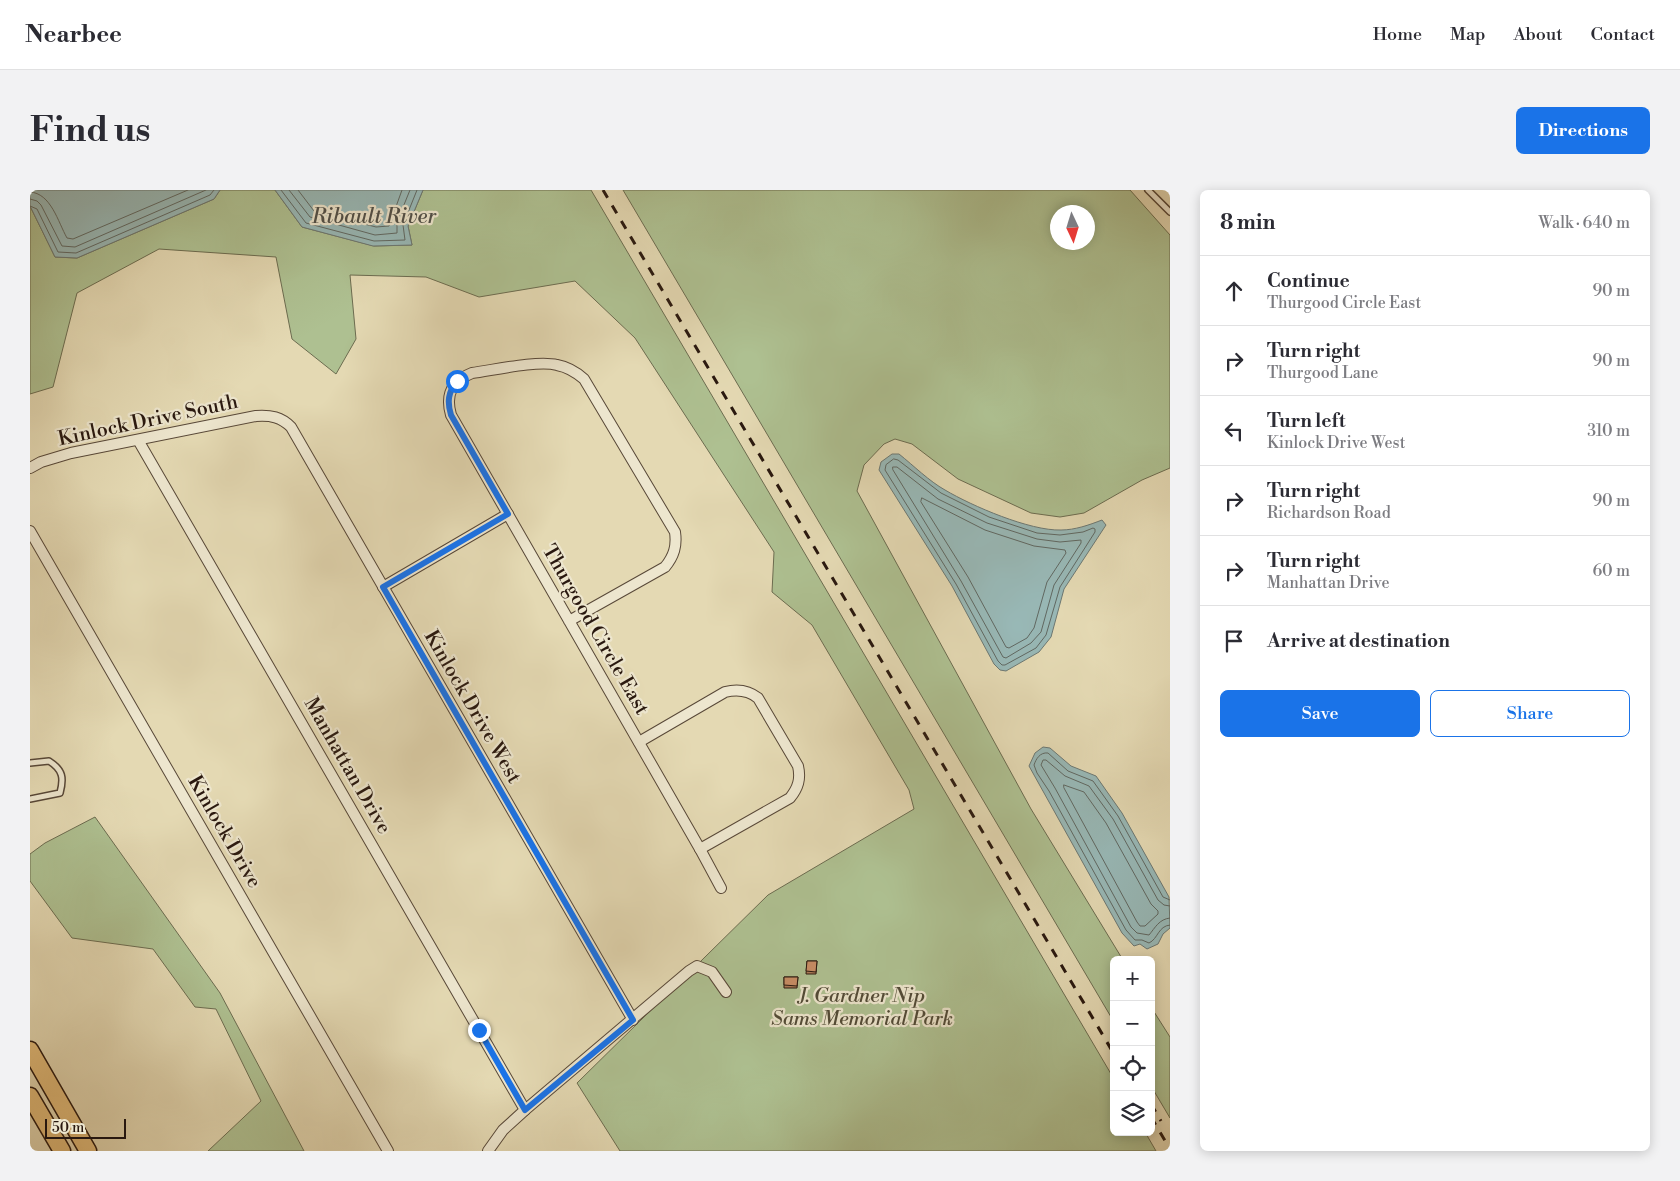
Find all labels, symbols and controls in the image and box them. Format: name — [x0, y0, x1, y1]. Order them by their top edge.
text: Nearbee — [25, 20, 122, 50]
text: Home — [1373, 23, 1422, 46]
text: Map — [1450, 23, 1486, 46]
text: About — [1514, 23, 1563, 46]
text: Contact — [1591, 23, 1655, 46]
button: Directions — [1516, 107, 1650, 154]
text: Find us — [30, 109, 150, 152]
water label: Ribault River — [311, 204, 437, 230]
north arrow — [1050, 205, 1095, 250]
text: 8 min — [1220, 210, 1275, 236]
text: Walk · 640 m — [1539, 213, 1630, 233]
text: Continue — [1267, 269, 1350, 293]
icon: ahead — [1220, 277, 1248, 305]
text: 90 m — [1592, 281, 1630, 301]
text: Thurgood Circle East — [1267, 293, 1421, 313]
text: Turn right — [1267, 339, 1360, 363]
icon: right — [1220, 347, 1248, 375]
text: 90 m — [1592, 351, 1630, 371]
text: Thurgood Lane — [1267, 363, 1378, 383]
route start — [446, 370, 469, 393]
street label: Kinlock Drive South — [56, 390, 240, 452]
text: Turn left — [1267, 409, 1346, 433]
icon: left — [1220, 417, 1248, 445]
text: 310 m — [1587, 421, 1630, 441]
text: Kinlock Drive West — [1267, 433, 1405, 453]
text: Turn right — [1267, 479, 1360, 503]
icon: right — [1220, 487, 1248, 515]
text: 90 m — [1592, 491, 1630, 511]
text: Richardson Road — [1267, 503, 1391, 523]
street label: Thurgood Circle East — [536, 540, 654, 720]
text: Turn right — [1267, 549, 1360, 573]
icon: right — [1220, 557, 1248, 585]
text: 60 m — [1592, 561, 1630, 581]
text: Manhattan Drive — [1267, 573, 1390, 593]
street label: Kinlock Drive West — [418, 626, 526, 788]
icon: arrive — [1220, 627, 1248, 655]
text: Arrive at destination — [1267, 629, 1450, 653]
button: Save — [1220, 690, 1420, 737]
button: Share — [1430, 690, 1630, 737]
street label: Manhattan Drive — [298, 693, 396, 839]
street label: Kinlock Drive — [182, 771, 266, 893]
map controls — [1110, 956, 1155, 1136]
button: + — [1110, 956, 1155, 1001]
park label: J. Gardner Nip Sams Memorial Park — [771, 984, 953, 1032]
button: − — [1110, 1001, 1155, 1046]
route end — [468, 1019, 491, 1042]
button: locate — [1110, 1046, 1155, 1091]
button: layers — [1110, 1091, 1155, 1136]
scale bar — [45, 1116, 126, 1139]
text: 50 m — [52, 1119, 84, 1137]

